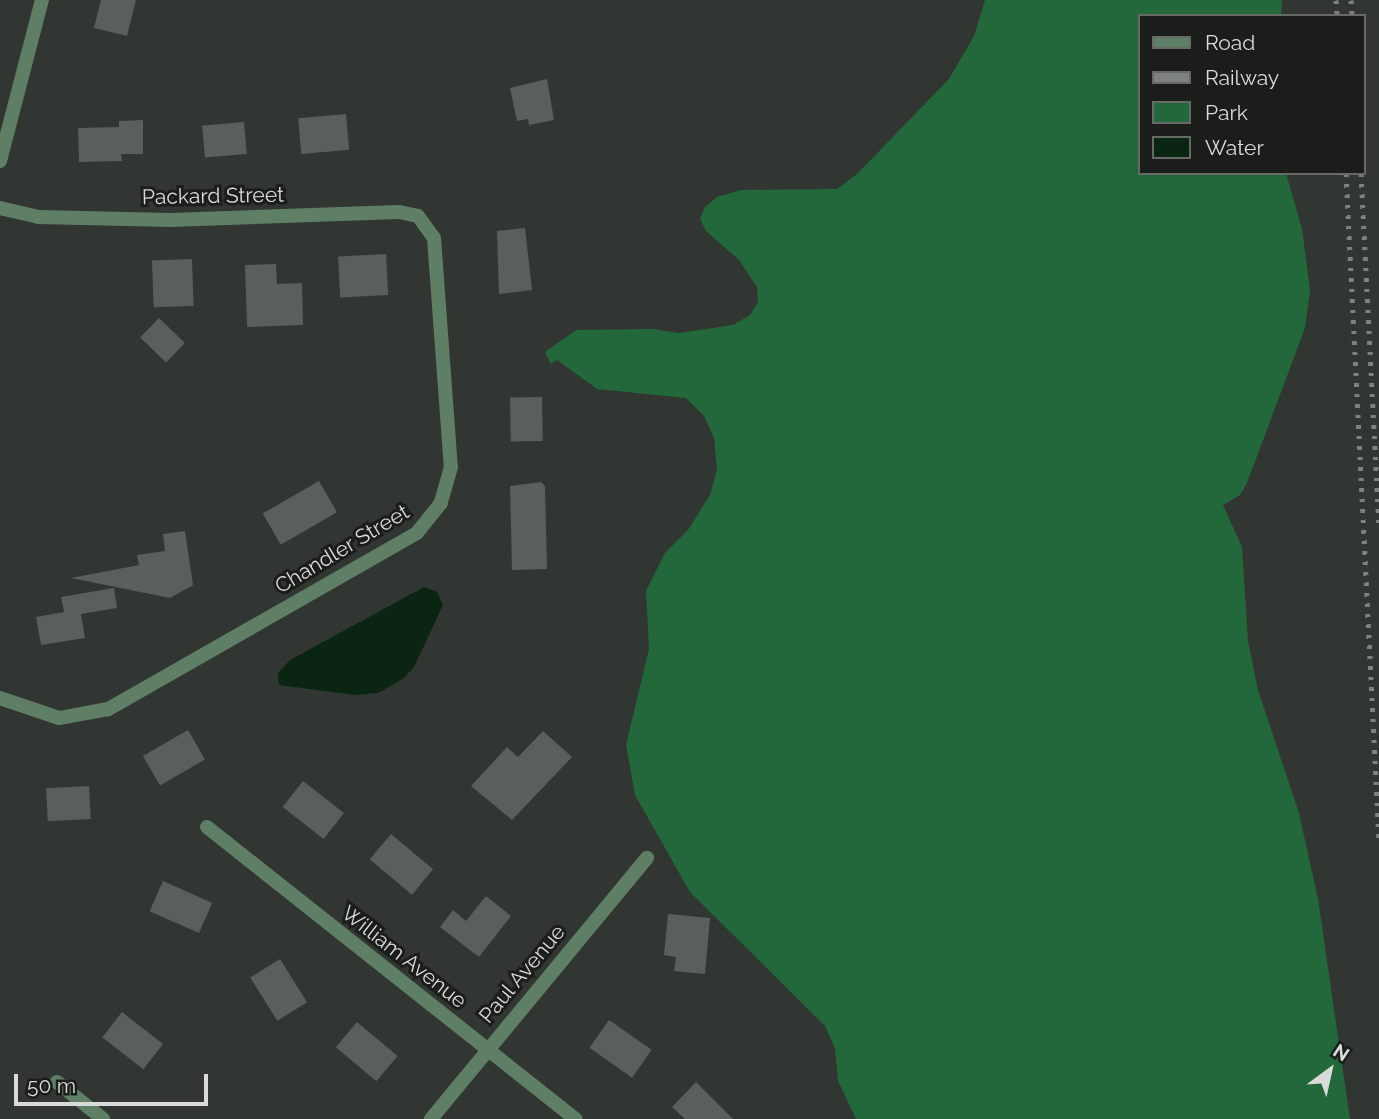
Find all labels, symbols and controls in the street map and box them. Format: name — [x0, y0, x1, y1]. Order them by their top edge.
legend — [1138, 14, 1365, 175]
text: Road — [1205, 30, 1255, 55]
text: Railway — [1205, 65, 1279, 90]
text: Park — [1205, 100, 1248, 125]
text: Water — [1205, 135, 1264, 160]
street label: Packard Street — [142, 182, 284, 210]
street label: Chandler Street — [270, 499, 414, 599]
street label: William Avenue — [336, 900, 472, 1014]
street label: Paul Avenue — [473, 919, 571, 1029]
north arrow — [1295, 1035, 1365, 1105]
text: N — [1329, 1039, 1354, 1066]
scale bar — [18, 1060, 212, 1104]
text: 50 m — [27, 1073, 76, 1098]

